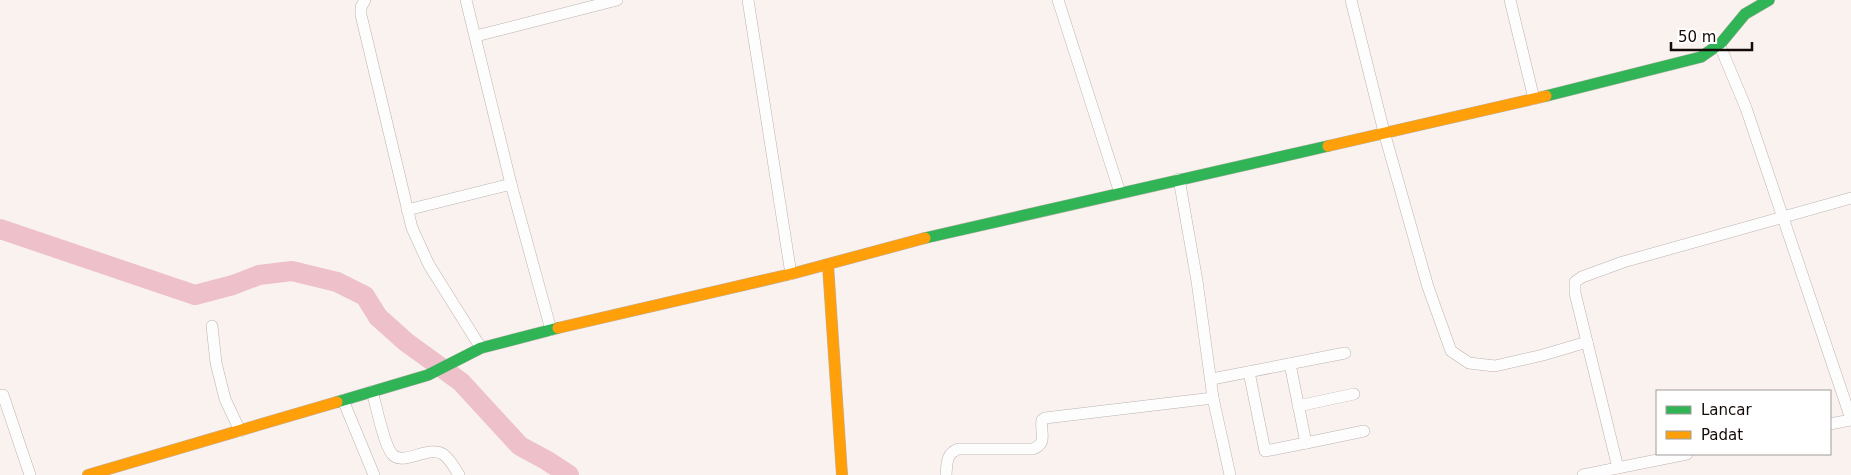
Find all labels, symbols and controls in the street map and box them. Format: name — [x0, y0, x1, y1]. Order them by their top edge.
scale bar — [1671, 20, 1752, 52]
text: 50 m — [1678, 28, 1716, 46]
legend — [1656, 390, 1831, 455]
text: Lancar — [1701, 401, 1752, 419]
text: Padat — [1701, 426, 1743, 444]

